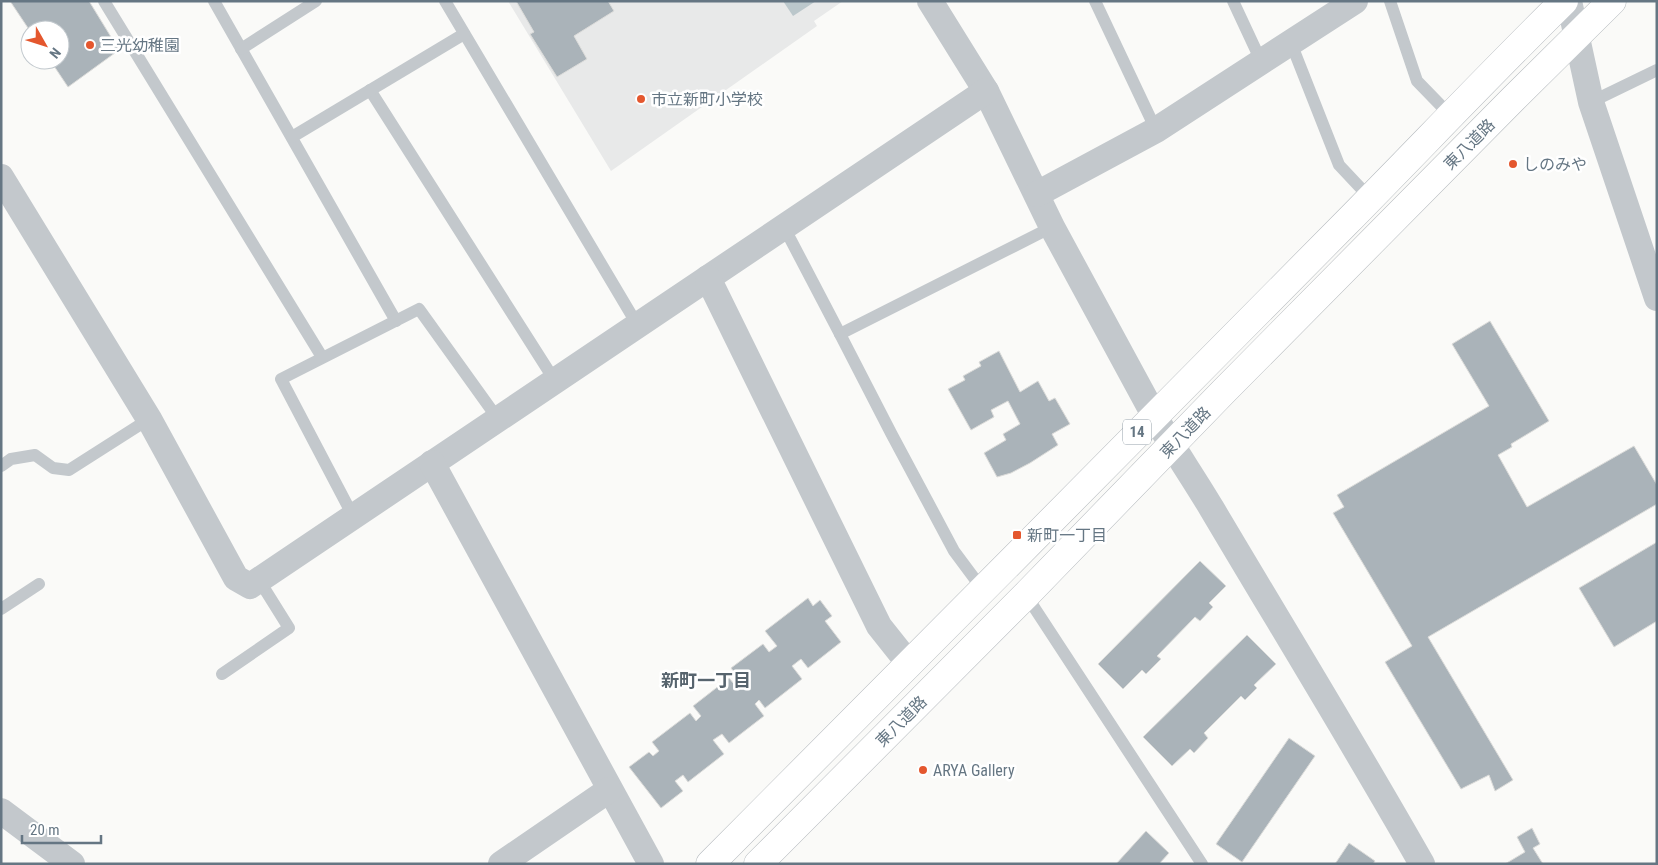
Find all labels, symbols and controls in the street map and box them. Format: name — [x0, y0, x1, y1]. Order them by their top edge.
north arrow — [20, 20, 70, 70]
place label: 三光幼稚園 — [100, 36, 180, 55]
marker: 三光幼稚園 — [84, 39, 96, 51]
text: N — [46, 45, 64, 62]
place label: 市立新町小学校 — [651, 90, 763, 109]
marker: 市立新町小学校 — [635, 93, 647, 105]
street label: 東八道路 — [1440, 115, 1499, 174]
place label: しのみや — [1523, 155, 1587, 174]
marker: しのみや — [1507, 158, 1519, 170]
street label: 東八道路 — [1156, 403, 1214, 462]
road number: 14 — [1123, 420, 1151, 444]
place label: 新町一丁目 — [1027, 526, 1107, 545]
marker: 新町一丁目 — [1011, 529, 1023, 541]
district label: 新町一丁目 — [661, 670, 751, 691]
street label: 東八道路 — [872, 692, 931, 751]
place label: ARYA Gallery — [933, 761, 1015, 780]
marker: ARYA Gallery — [917, 764, 929, 776]
scale bar — [22, 812, 101, 844]
text: 20 m — [30, 821, 60, 839]

